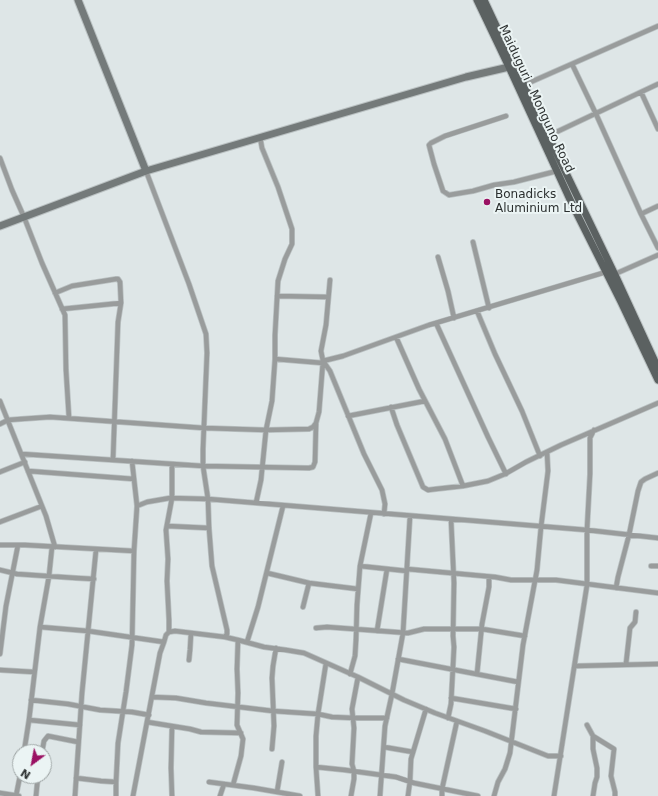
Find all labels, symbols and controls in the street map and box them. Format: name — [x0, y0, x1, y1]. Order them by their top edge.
street label: Maiduguri - Monguno Road — [495, 23, 577, 175]
place label: Bonadicks Aluminium Ltd — [495, 188, 582, 216]
marker: Bonadicks Aluminium Ltd — [482, 197, 492, 207]
north arrow — [12, 744, 52, 784]
text: N — [19, 766, 33, 782]

